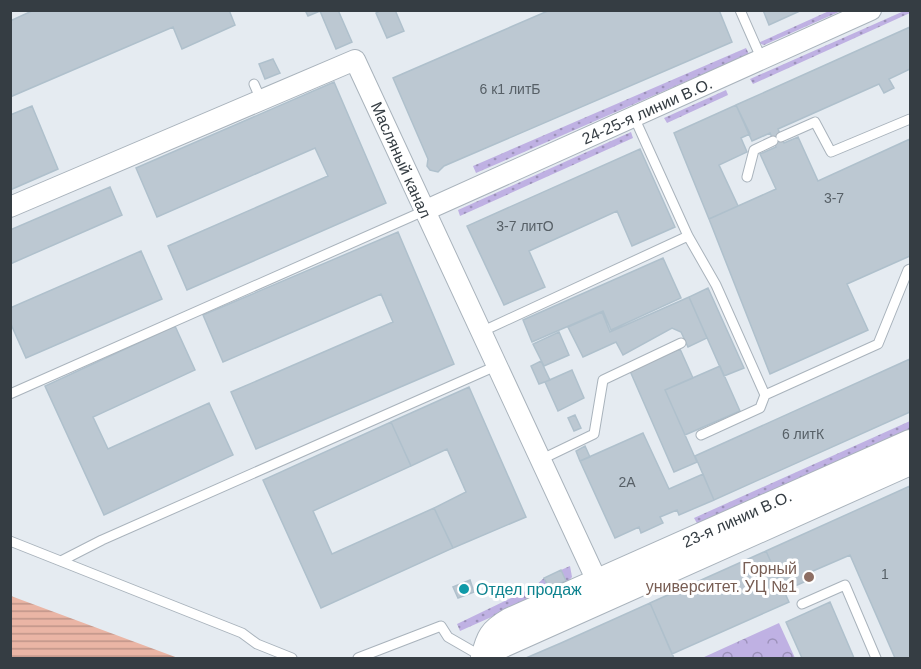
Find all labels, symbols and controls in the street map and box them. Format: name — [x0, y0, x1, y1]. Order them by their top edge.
street label: 24-25-я линии В.О. — [579, 75, 715, 147]
house number: 6 к1 литБ — [479, 81, 541, 97]
street label: Масляный канал — [368, 99, 434, 221]
house number: 3-7 — [824, 190, 844, 206]
house number: 3-7 литО — [496, 218, 554, 234]
house number: 6 литК — [782, 426, 825, 442]
house number: 2А — [618, 474, 636, 490]
street label: 23-я линии В.О. — [680, 487, 794, 551]
place label: Горный университет. УЦ №1 — [646, 560, 797, 595]
house number: 1 — [881, 566, 889, 582]
marker: Горный университет. УЦ №1 — [802, 570, 816, 584]
place label: Отдел продаж — [476, 581, 582, 598]
marker: Отдел продаж — [457, 582, 471, 596]

